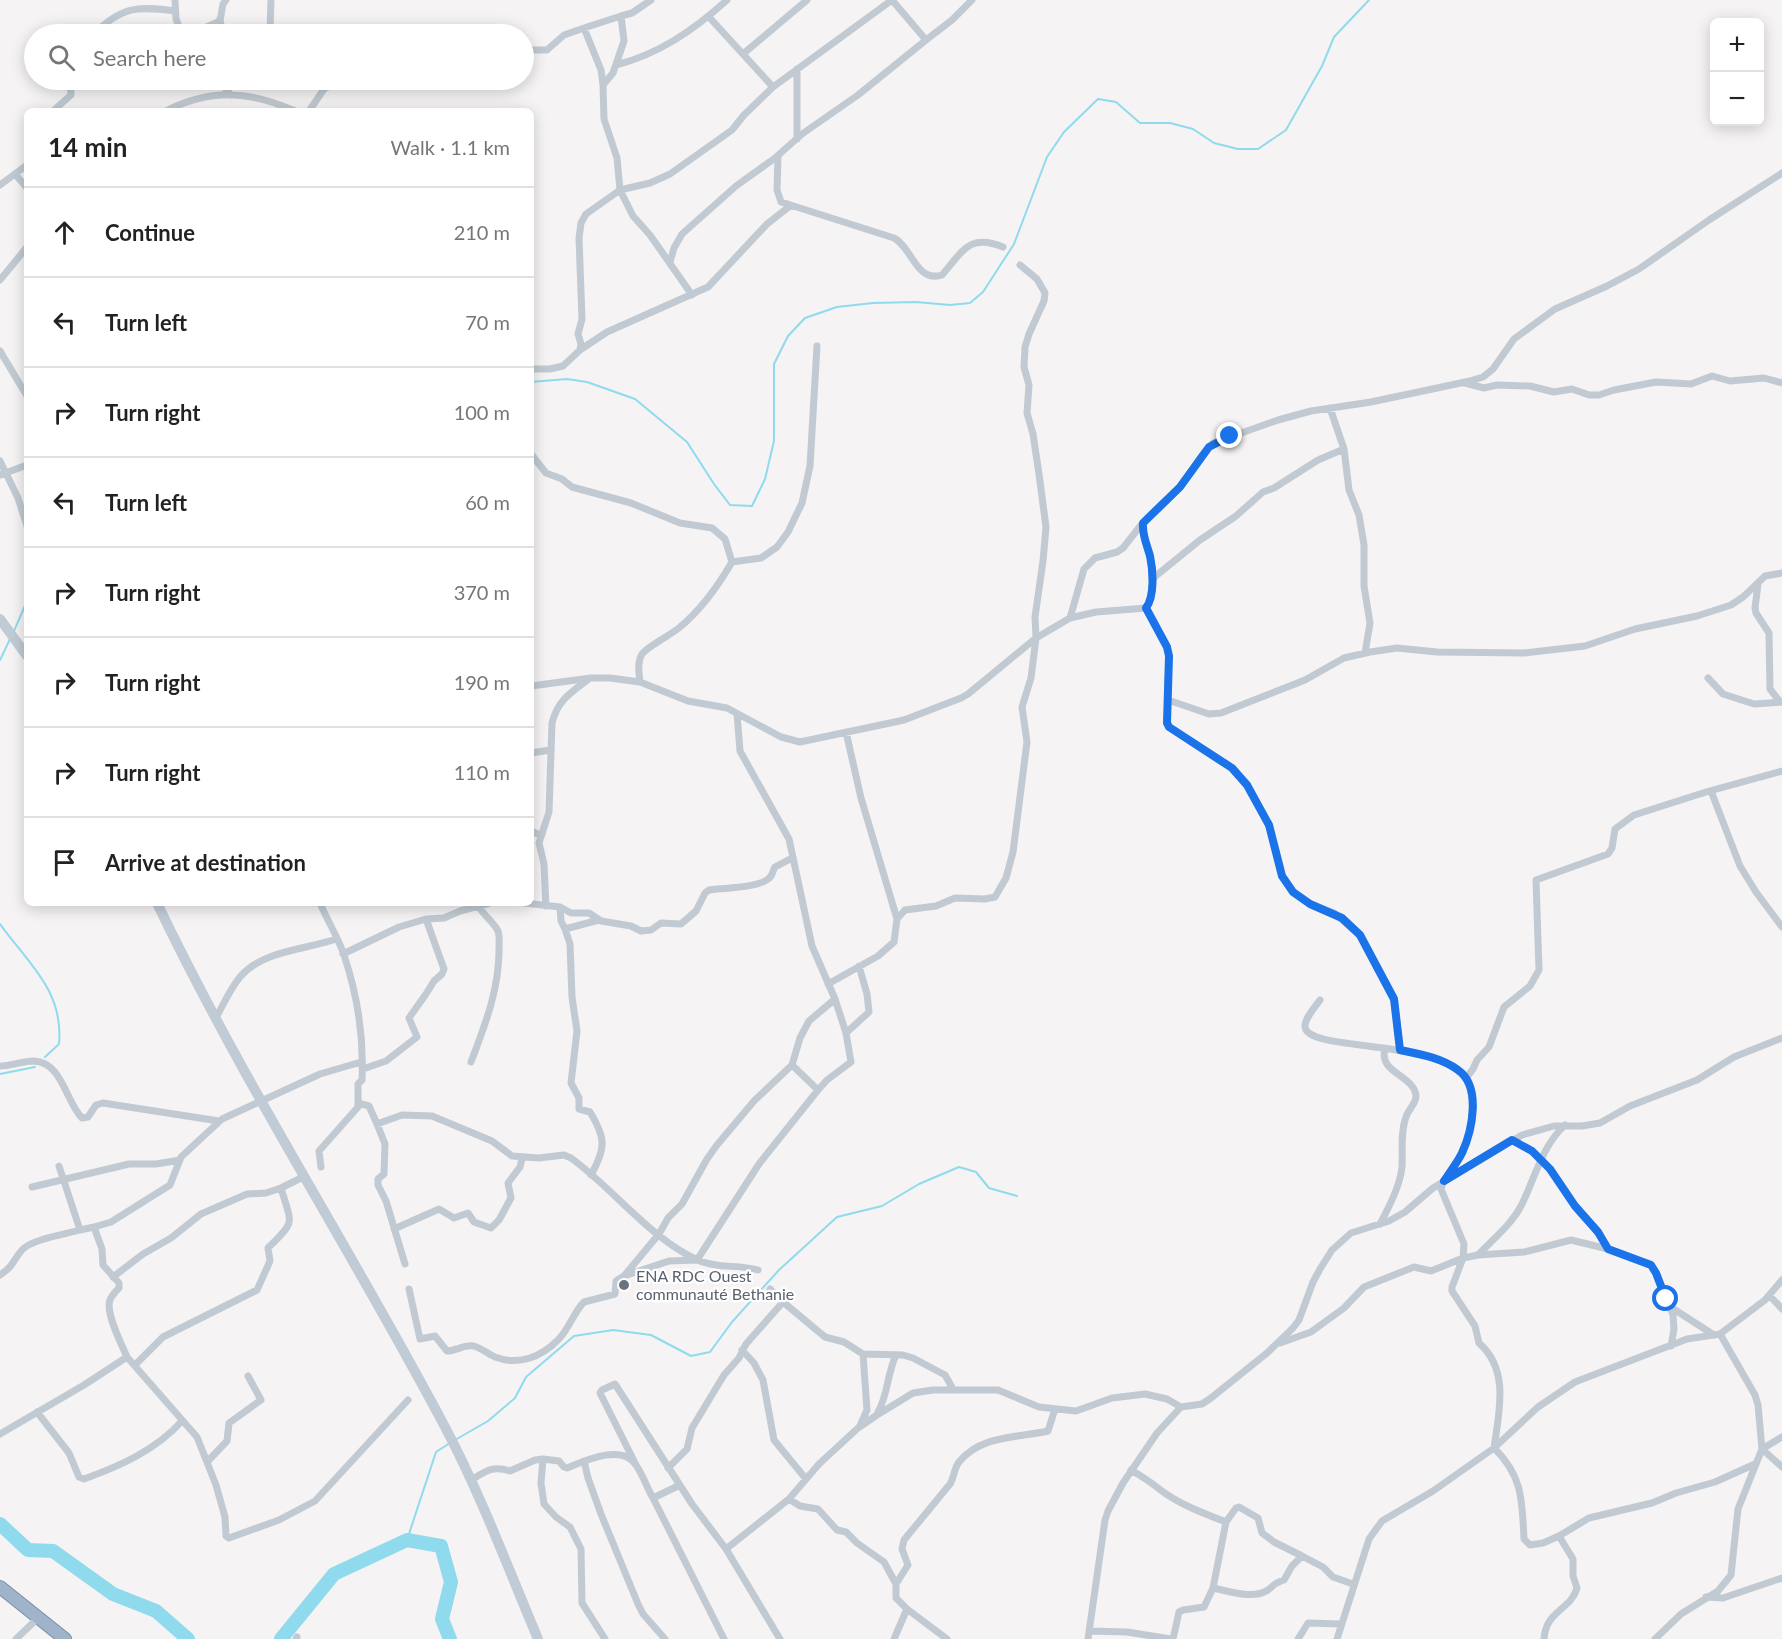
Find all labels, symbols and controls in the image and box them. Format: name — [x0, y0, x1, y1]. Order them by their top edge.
map controls — [1710, 18, 1764, 126]
button: + — [1710, 18, 1764, 72]
search box — [24, 24, 534, 90]
icon: search — [45, 41, 78, 74]
text: Search here — [93, 44, 206, 71]
button: − — [1710, 72, 1764, 126]
text: 14 min — [48, 131, 128, 163]
text: Walk · 1.1 km — [391, 135, 510, 159]
icon: ahead — [48, 216, 81, 249]
text: Continue — [105, 219, 195, 246]
text: 210 m — [454, 220, 510, 244]
icon: left — [48, 306, 81, 339]
text: Turn left — [105, 309, 187, 336]
text: 70 m — [465, 310, 510, 334]
icon: right — [48, 396, 81, 429]
text: Turn right — [105, 399, 200, 426]
text: 100 m — [454, 400, 510, 424]
route end — [1216, 422, 1242, 448]
icon: left — [48, 486, 81, 519]
text: Turn left — [105, 489, 187, 516]
text: 60 m — [465, 490, 510, 514]
icon: right — [48, 576, 81, 609]
text: Turn right — [105, 579, 200, 606]
text: 370 m — [454, 580, 510, 604]
icon: right — [48, 666, 81, 699]
text: Turn right — [105, 669, 200, 696]
text: 190 m — [454, 670, 510, 694]
icon: right — [48, 756, 81, 789]
text: Turn right — [105, 759, 200, 786]
text: 110 m — [454, 760, 510, 784]
icon: arrive — [48, 846, 81, 879]
text: Arrive at destination — [105, 849, 306, 876]
place label: ENA RDC Ouest communauté Bethanie — [636, 1266, 794, 1303]
marker: ENA RDC Ouest communauté Bethanie — [617, 1278, 631, 1292]
route start — [1652, 1285, 1678, 1311]

